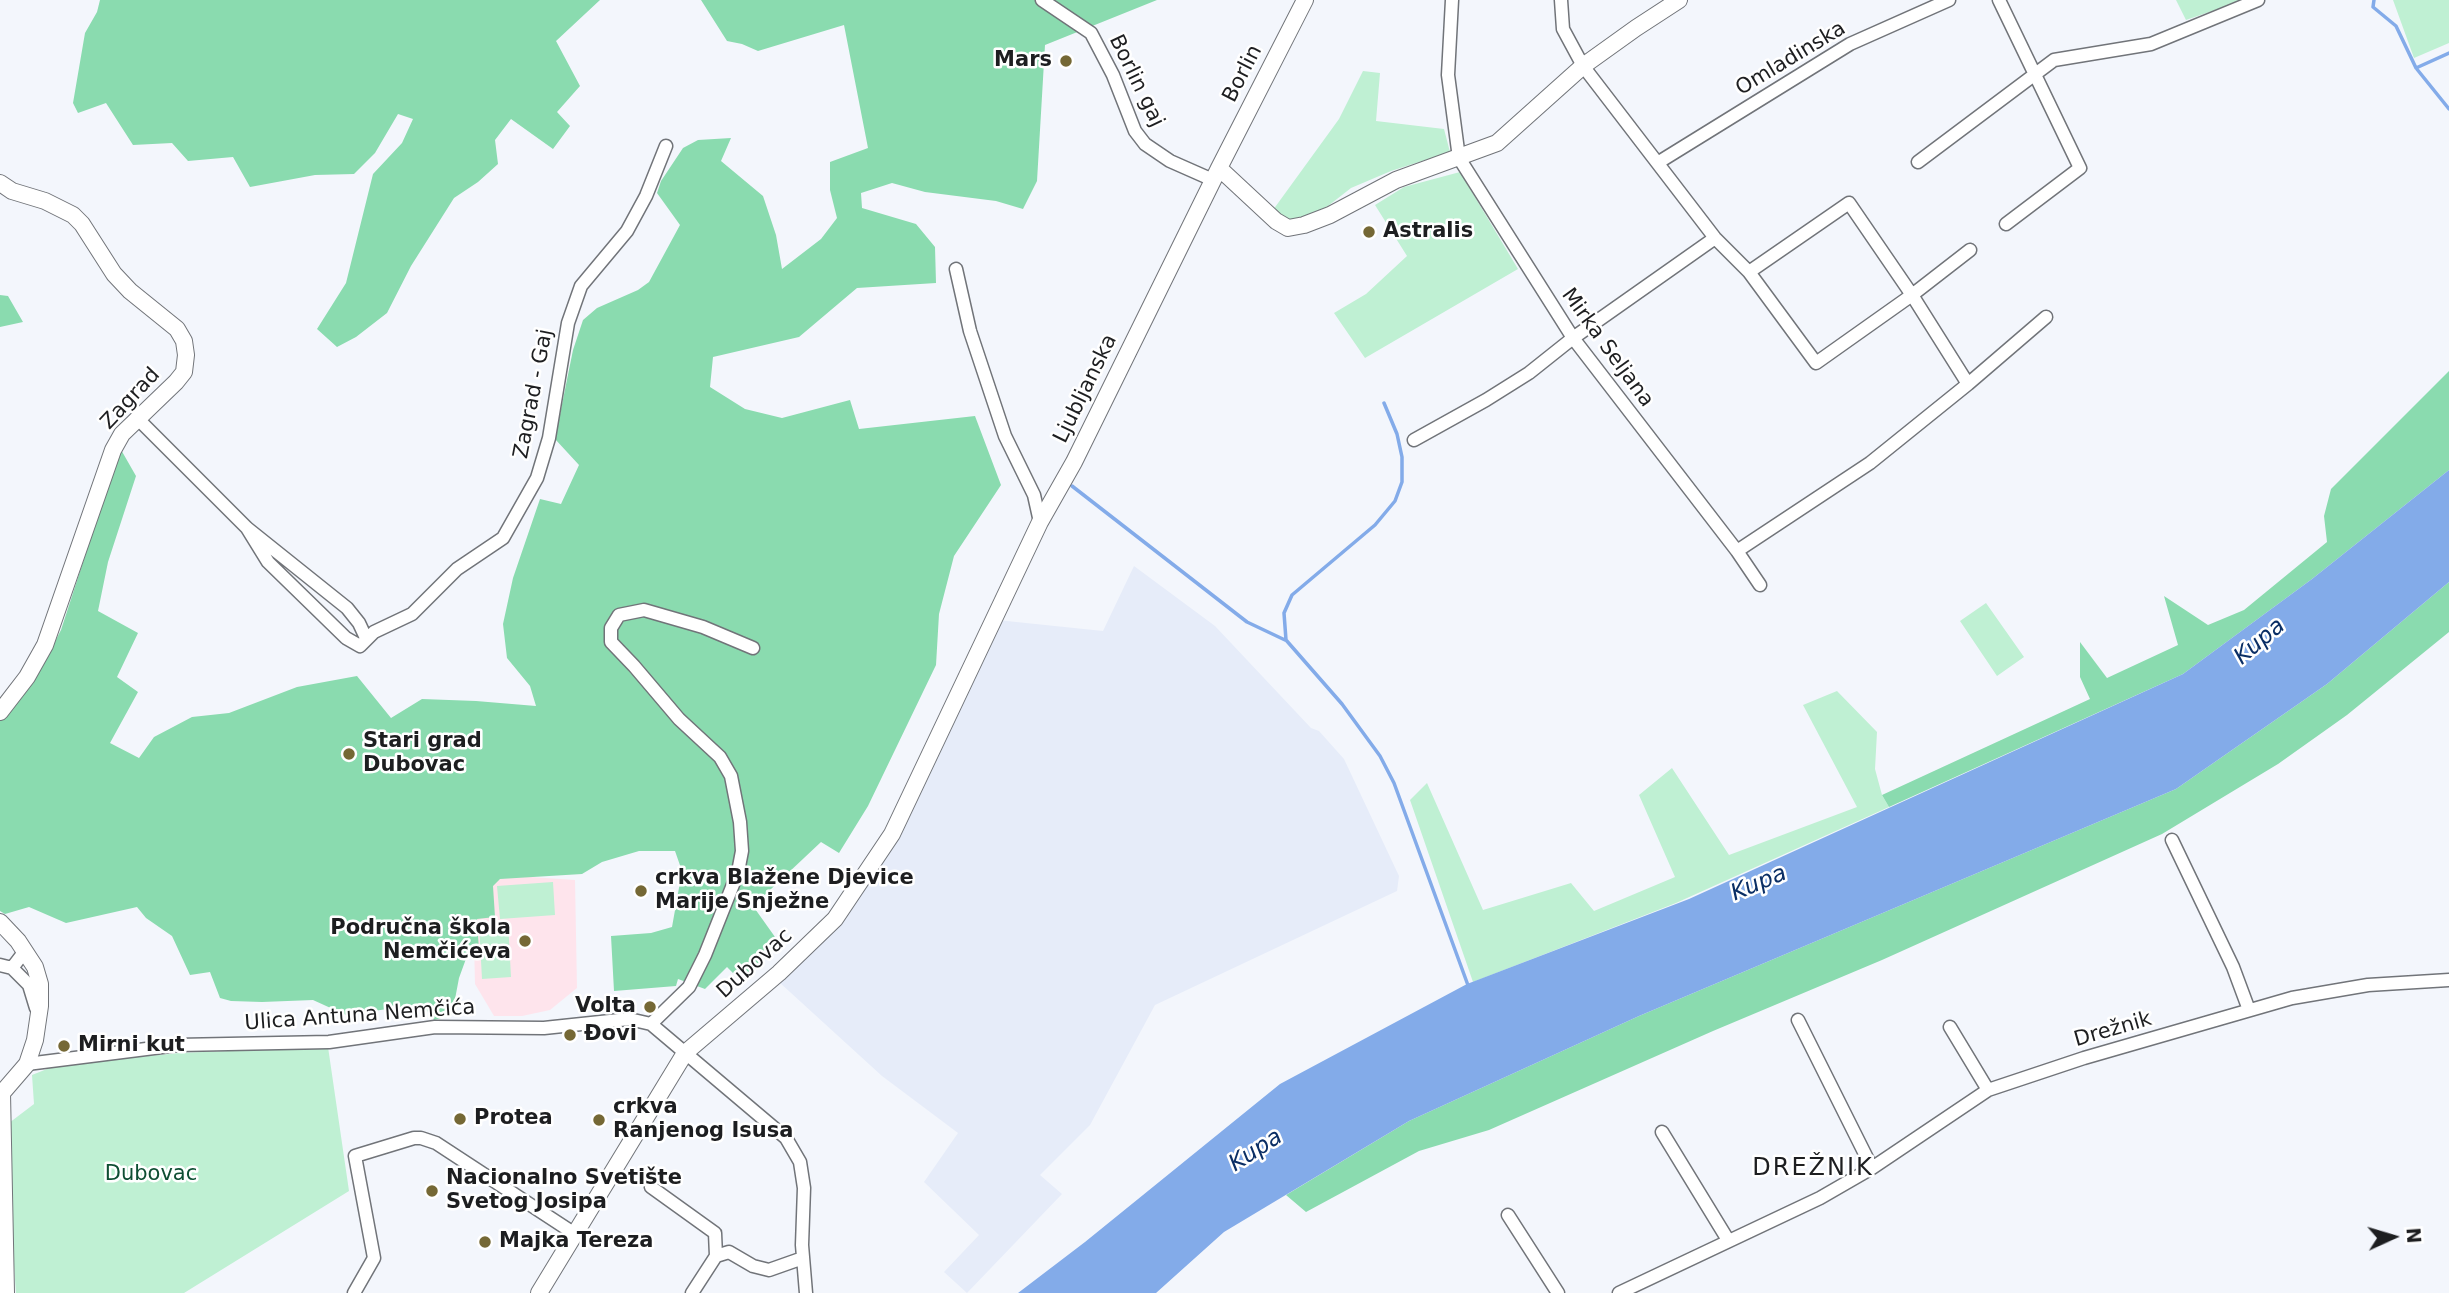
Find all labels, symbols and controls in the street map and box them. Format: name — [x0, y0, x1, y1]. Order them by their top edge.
street label: Omladinska — [1731, 16, 1851, 102]
street label: Borlin gaj — [1103, 31, 1169, 131]
street label: Borlin — [1218, 41, 1268, 107]
place label: Mars — [994, 48, 1052, 74]
marker: Mars — [1058, 53, 1074, 69]
place label: Astralis — [1383, 219, 1473, 245]
marker: Astralis — [1361, 224, 1377, 240]
street label: Mirka Seljana — [1555, 284, 1659, 412]
street label: Zagrad - Gaj — [509, 327, 559, 461]
street label: Ljubljanska — [1049, 331, 1123, 447]
street label: Zagrad — [96, 363, 166, 435]
water label: Kupa — [2229, 613, 2291, 671]
place label: Stari grad Dubovac — [363, 729, 482, 779]
marker: Stari grad Dubovac — [341, 746, 357, 762]
water label: Kupa — [1727, 860, 1791, 908]
place label: crkva Blažene Djevice Marije Snježne — [655, 866, 914, 916]
marker: crkva Blažene Djevice Marije Snježne — [633, 883, 649, 899]
place label: Područna škola Nemčićeva — [330, 916, 511, 966]
street label: Dubovac — [712, 924, 798, 1004]
marker: Područna škola Nemčićeva — [517, 933, 533, 949]
place label: Volta — [575, 994, 636, 1020]
street label: Ulica Antuna Nemčića — [244, 995, 476, 1037]
marker: Volta — [642, 999, 658, 1015]
street label: Drežnik — [2071, 1007, 2155, 1053]
place label: Đovi — [584, 1022, 637, 1048]
marker: Đovi — [562, 1027, 578, 1043]
place label: Mirni kut — [78, 1033, 185, 1059]
marker: Mirni kut — [56, 1038, 72, 1054]
place label: crkva Ranjenog Isusa — [613, 1095, 793, 1145]
place label: Protea — [474, 1106, 553, 1132]
marker: Protea — [452, 1111, 468, 1127]
marker: crkva Ranjenog Isusa — [591, 1112, 607, 1128]
water label: Kupa — [1224, 1124, 1288, 1178]
district label: DREŽNIK — [1753, 1155, 1873, 1183]
park label: Dubovac — [105, 1162, 197, 1188]
place label: Nacionalno Svetište Svetog Josipa — [446, 1166, 682, 1216]
marker: Nacionalno Svetište Svetog Josipa — [424, 1183, 440, 1199]
north arrow — [2358, 1202, 2428, 1272]
text: N — [2402, 1227, 2425, 1244]
place label: Majka Tereza — [499, 1229, 653, 1255]
marker: Majka Tereza — [477, 1234, 493, 1250]

